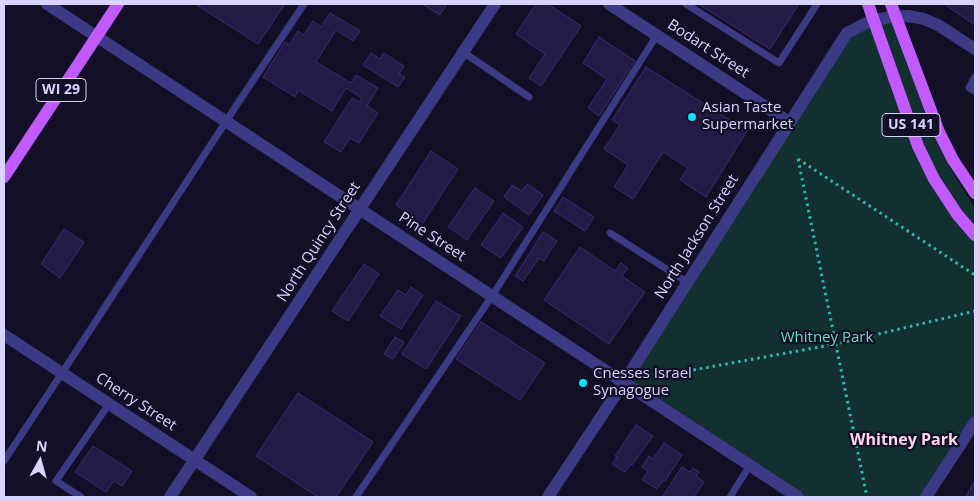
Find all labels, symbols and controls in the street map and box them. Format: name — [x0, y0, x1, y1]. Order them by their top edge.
street label: Bodart Street — [664, 16, 752, 82]
road number: WI 29 — [36, 78, 86, 102]
place label: Asian Taste Supermarket — [702, 99, 793, 134]
marker: Asian Taste Supermarket — [686, 111, 698, 123]
road number: US 141 — [882, 114, 940, 136]
street label: North Jackson Street — [651, 171, 743, 303]
street label: North Quincy Street — [274, 179, 364, 305]
street label: Pine Street — [395, 209, 469, 265]
park label: Whitney Park — [781, 329, 873, 347]
place label: Cnesses Israel Synagogue — [593, 365, 692, 400]
street label: Cherry Street — [92, 369, 180, 435]
marker: Cnesses Israel Synagogue — [577, 377, 589, 389]
district label: Whitney Park — [850, 430, 958, 450]
text: N — [35, 435, 49, 456]
north arrow — [15, 436, 65, 486]

